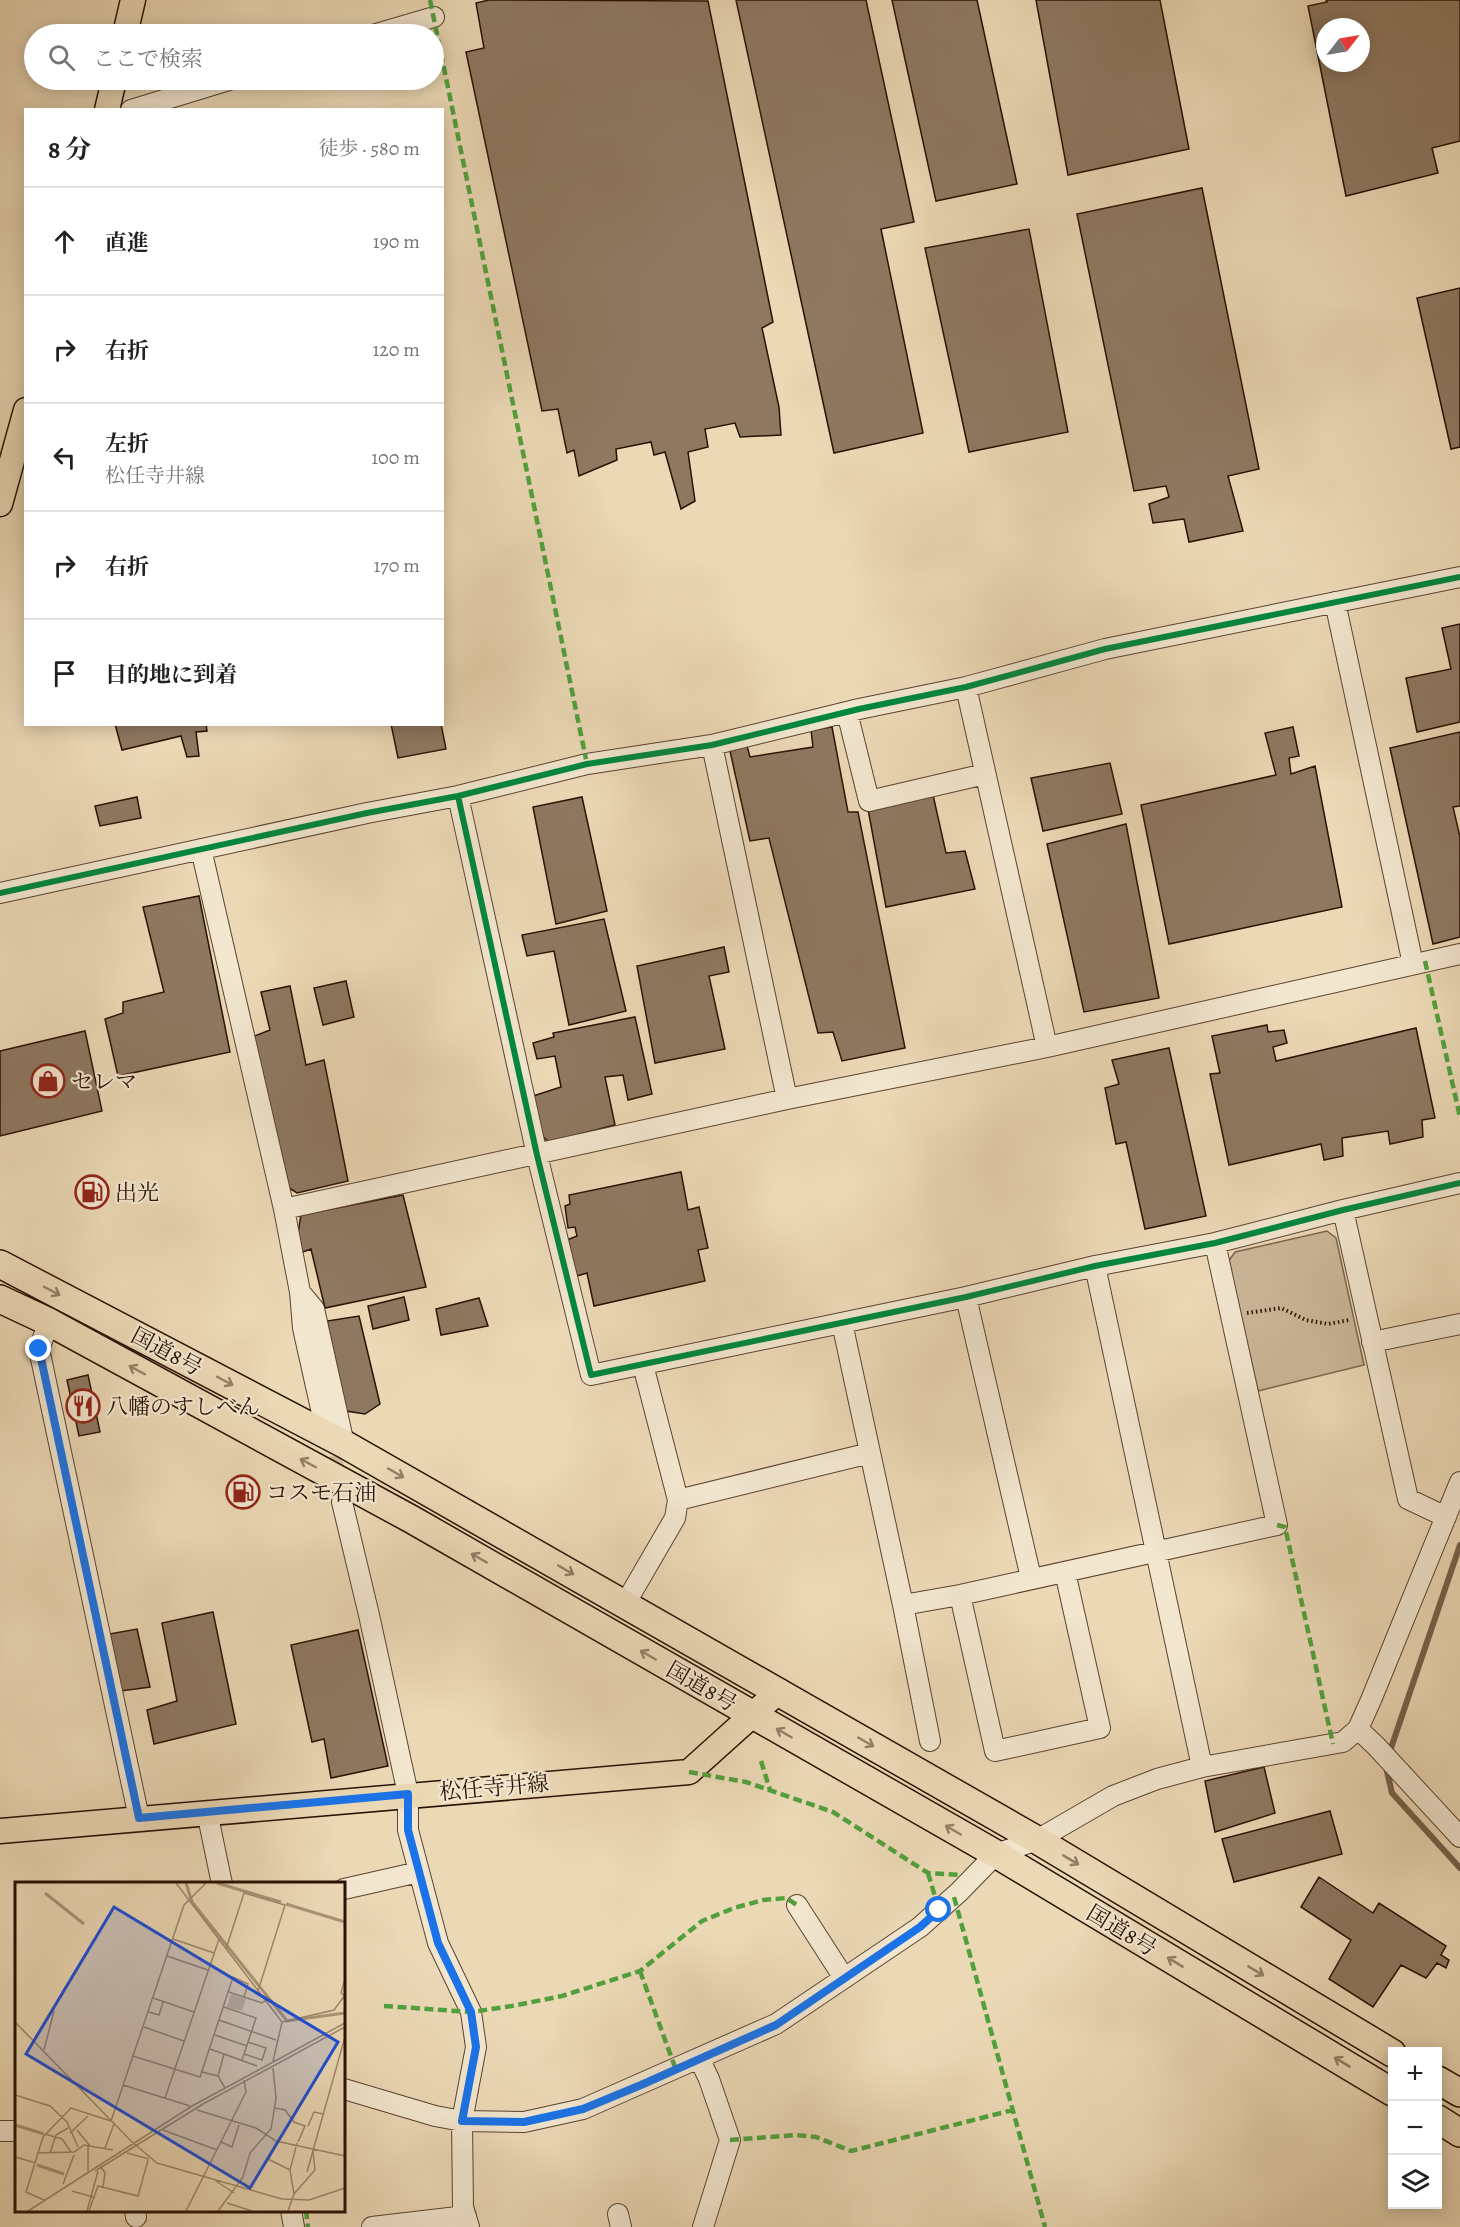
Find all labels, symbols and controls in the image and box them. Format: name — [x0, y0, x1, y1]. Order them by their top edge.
north arrow — [1316, 18, 1370, 72]
search box — [24, 24, 444, 90]
icon: search — [45, 41, 78, 74]
text: ここで検索 — [93, 44, 203, 74]
text: 8 分 — [48, 132, 91, 167]
text: 徒歩 · 580 m — [319, 135, 420, 162]
icon: ahead — [48, 225, 81, 258]
text: 直進 — [105, 228, 149, 258]
text: 190 m — [373, 228, 420, 255]
icon: right — [48, 333, 81, 366]
text: 右折 — [105, 336, 149, 366]
text: 120 m — [372, 336, 420, 363]
text: 左折 — [105, 429, 149, 459]
icon: left — [48, 441, 81, 474]
text: 100 m — [371, 444, 420, 471]
text: 松任寺井線 — [105, 462, 205, 489]
icon: right — [48, 549, 81, 582]
text: 右折 — [105, 552, 149, 582]
text: 170 m — [374, 552, 420, 579]
icon: arrive — [48, 657, 81, 690]
text: 目的地に到着 — [105, 660, 237, 690]
shop icon: セレマ — [30, 1063, 66, 1099]
place label: セレマ — [71, 1067, 137, 1097]
fuel station icon: 出光 — [74, 1174, 110, 1210]
place label: 出光 — [115, 1178, 159, 1208]
one-way arrow — [43, 1285, 60, 1297]
street label: 国道8号 — [126, 1321, 207, 1383]
route end — [25, 1335, 51, 1361]
one-way arrow — [129, 1364, 146, 1376]
one-way arrow — [215, 1376, 233, 1387]
restaurant icon: 八幡のすしべん — [65, 1388, 101, 1424]
place label: 八幡のすしべん — [106, 1392, 260, 1422]
one-way arrow — [300, 1457, 318, 1468]
one-way arrow — [387, 1468, 404, 1480]
fuel station icon: コスモ石油 — [225, 1474, 261, 1510]
place label: コスモ石油 — [266, 1478, 376, 1508]
one-way arrow — [471, 1552, 488, 1564]
one-way arrow — [557, 1564, 574, 1576]
one-way arrow — [640, 1649, 657, 1661]
street label: 国道8号 — [661, 1655, 742, 1719]
one-way arrow — [776, 1727, 793, 1739]
one-way arrow — [857, 1736, 874, 1748]
street label: 松任寺井線 — [438, 1768, 550, 1808]
one-way arrow — [945, 1824, 963, 1835]
one-way arrow — [1062, 1855, 1079, 1867]
inset map — [15, 1882, 345, 2212]
route start — [925, 1896, 951, 1922]
street label: 国道8号 — [1081, 1898, 1162, 1963]
one-way arrow — [1167, 1955, 1184, 1967]
one-way arrow — [1247, 1966, 1264, 1978]
map controls — [1388, 2047, 1442, 2209]
button: + — [1388, 2047, 1442, 2101]
one-way arrow — [1334, 2056, 1351, 2068]
button: − — [1388, 2101, 1442, 2155]
button: layers — [1388, 2155, 1442, 2209]

